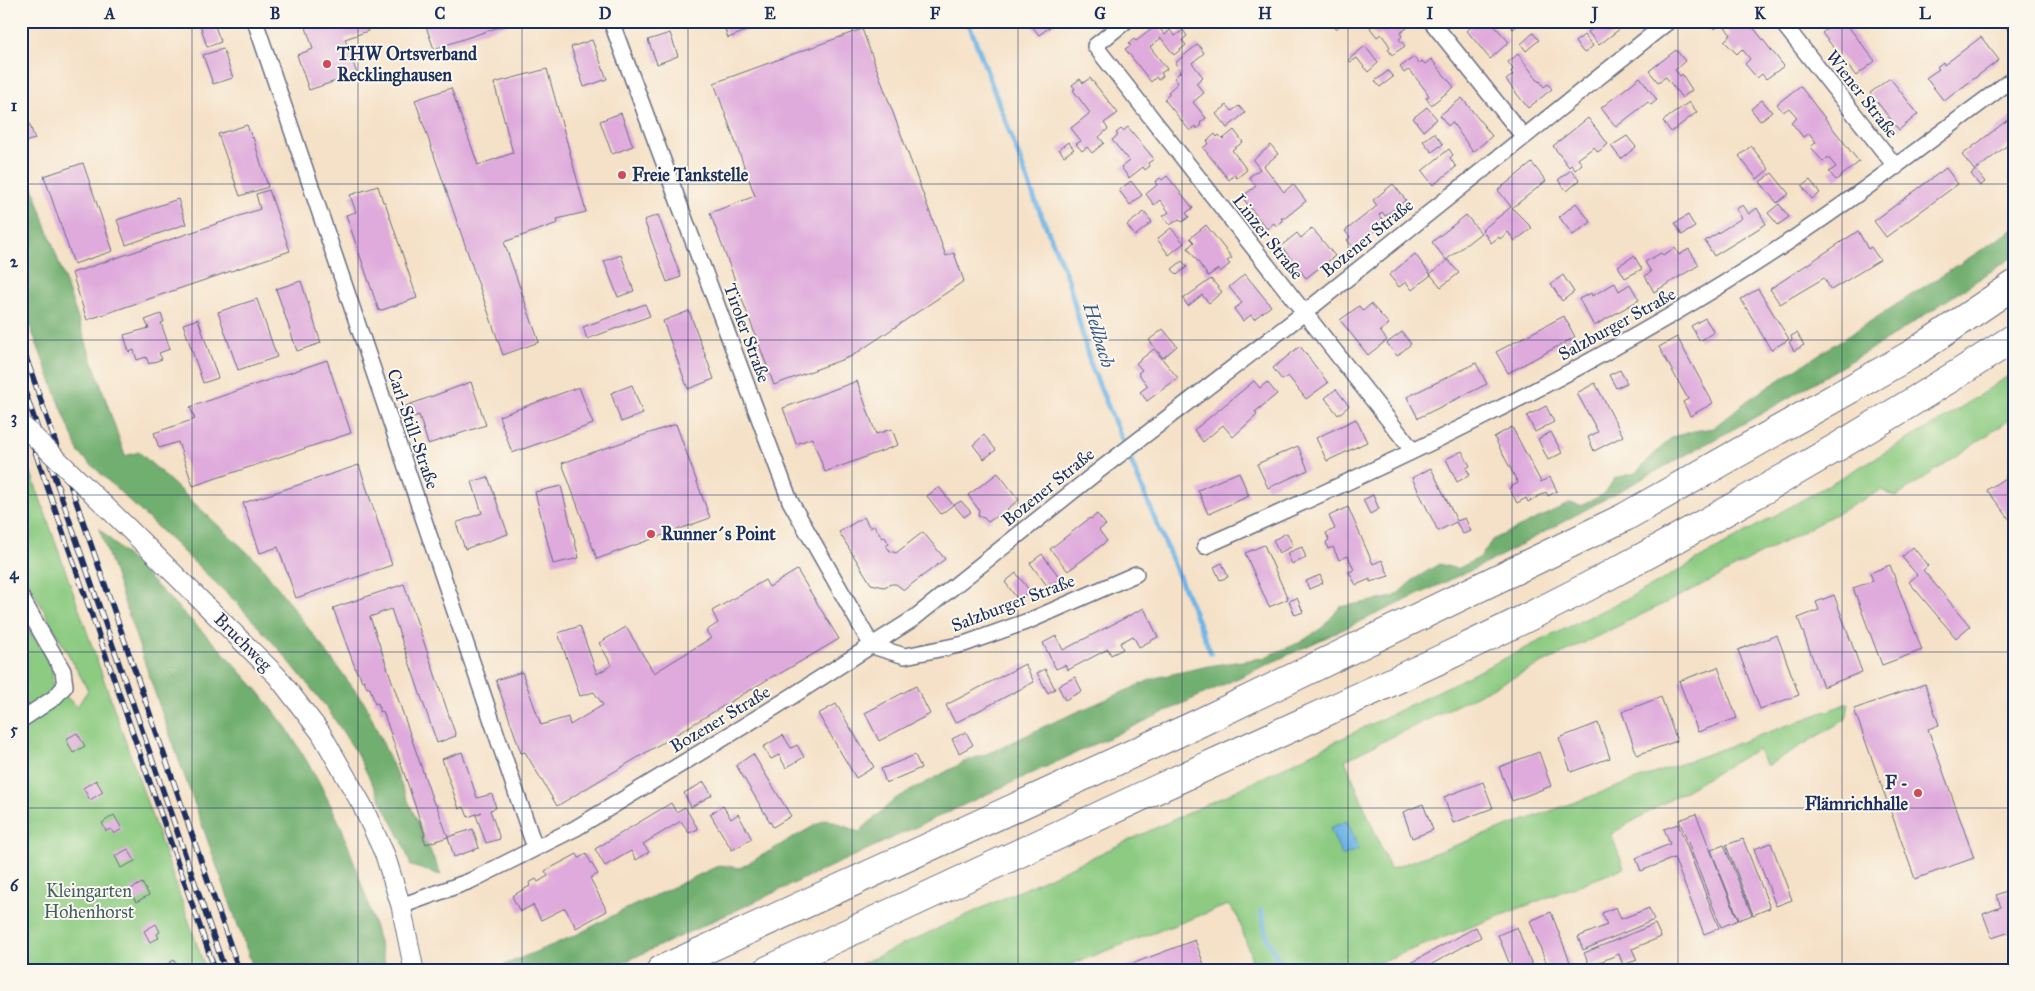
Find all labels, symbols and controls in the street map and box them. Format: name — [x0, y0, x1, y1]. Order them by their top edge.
text: A — [104, 4, 116, 23]
text: B — [270, 4, 280, 23]
text: C — [435, 4, 446, 23]
text: D — [599, 4, 612, 23]
text: E — [764, 4, 776, 23]
text: F — [930, 4, 941, 23]
text: G — [1094, 4, 1106, 23]
text: H — [1258, 4, 1272, 23]
text: I — [1427, 4, 1434, 23]
text: J — [1590, 4, 1599, 24]
text: K — [1754, 4, 1766, 23]
text: L — [1919, 4, 1931, 23]
place label: THW Ortsverband Recklinghausen — [336, 43, 478, 87]
street label: Wiener Straße — [1821, 46, 1903, 142]
marker: THW Ortsverband Recklinghausen — [321, 58, 333, 70]
text: 1 — [11, 96, 18, 115]
place label: Freie Tankstelle — [632, 164, 749, 186]
marker: Freie Tankstelle — [616, 169, 628, 181]
street label: Linzer Straße — [1228, 190, 1308, 284]
street label: Bozener Straße — [1316, 194, 1418, 282]
text: 2 — [10, 252, 19, 271]
street label: Tiroler Straße — [719, 280, 775, 386]
street label: Salzburger Straße — [1555, 283, 1680, 366]
water label: Hellbach — [1078, 299, 1120, 370]
street label: Carl-Still-Straße — [382, 366, 444, 492]
text: 3 — [11, 408, 17, 428]
street label: Bozener Straße — [997, 443, 1099, 531]
place label: Runner´s Point — [661, 523, 776, 545]
marker: Runner´s Point — [645, 528, 657, 540]
text: 4 — [10, 564, 20, 584]
street label: Salzburger Straße — [948, 569, 1078, 638]
street label: Bruchweg — [209, 608, 277, 677]
street label: Bozener Straße — [666, 681, 774, 757]
text: 5 — [10, 720, 18, 739]
place label: F - Flämrichhalle — [1805, 772, 1908, 815]
marker: F - Flämrichhalle — [1912, 787, 1924, 799]
text: 6 — [10, 876, 19, 895]
park label: Kleingarten Hohenhorst — [44, 880, 135, 923]

